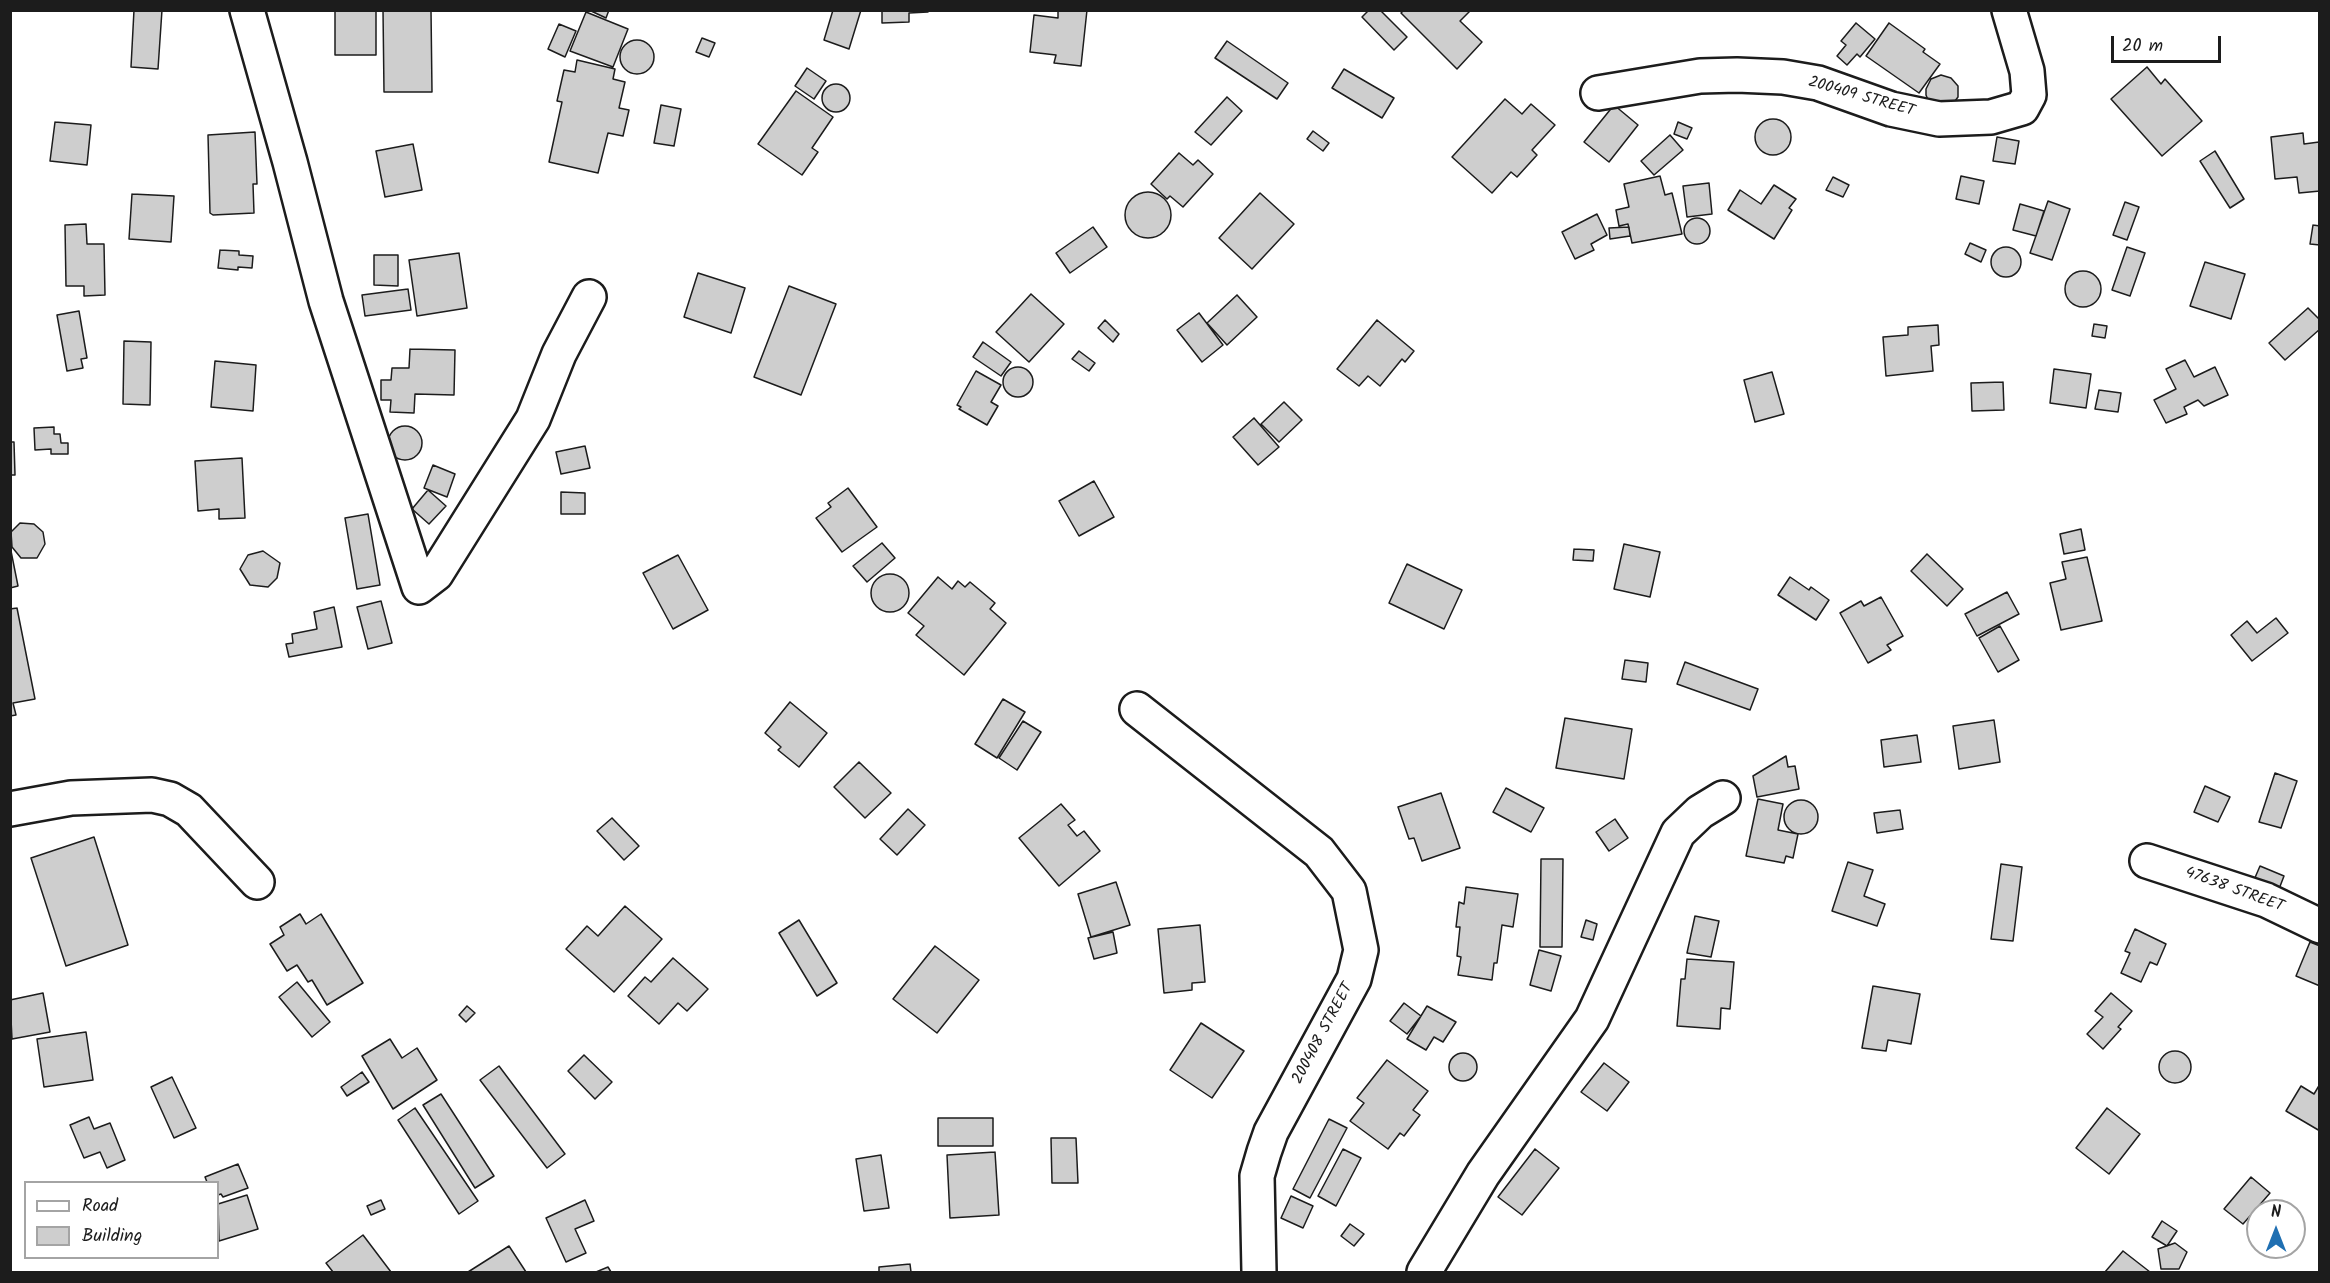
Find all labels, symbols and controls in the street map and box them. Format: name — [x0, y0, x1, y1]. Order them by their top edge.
scale bar — [2114, 24, 2224, 62]
text: 20 m — [2122, 32, 2163, 61]
street label: 200409 STREET — [1805, 74, 1917, 122]
street label: 47638 STREET — [2182, 864, 2286, 918]
street label: 200408 STREET — [1289, 980, 1359, 1088]
legend — [24, 1181, 219, 1259]
text: Road — [82, 1192, 118, 1221]
north arrow — [2246, 1199, 2306, 1259]
text: N — [2271, 1200, 2281, 1225]
text: Building — [82, 1222, 142, 1251]

